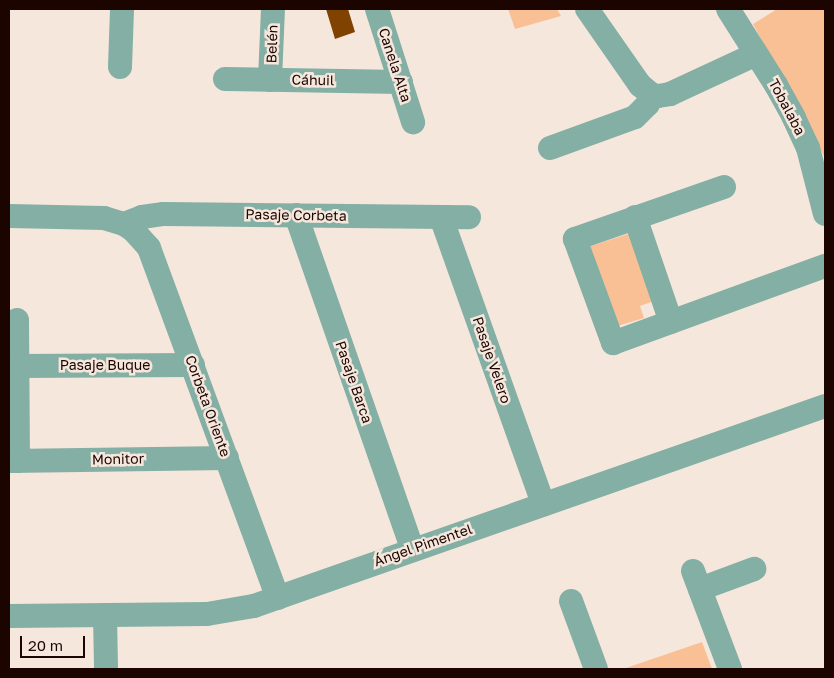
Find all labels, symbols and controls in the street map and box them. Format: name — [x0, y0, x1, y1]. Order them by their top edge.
street label: Belén — [263, 24, 281, 64]
street label: Canela Alta — [375, 26, 415, 104]
street label: Cáhuil — [291, 71, 335, 89]
street label: Tobalaba — [765, 76, 809, 138]
street label: Pasaje Corbeta — [245, 206, 347, 224]
street label: Pasaje Velero — [469, 314, 515, 406]
street label: Pasaje Barca — [332, 339, 376, 425]
street label: Corbeta Oriente — [182, 353, 234, 459]
street label: Pasaje Buque — [60, 357, 150, 373]
street label: Monitor — [92, 450, 144, 468]
street label: Ángel Pimentel — [372, 520, 474, 570]
scale bar — [22, 626, 88, 658]
text: 20 m — [28, 636, 63, 654]

